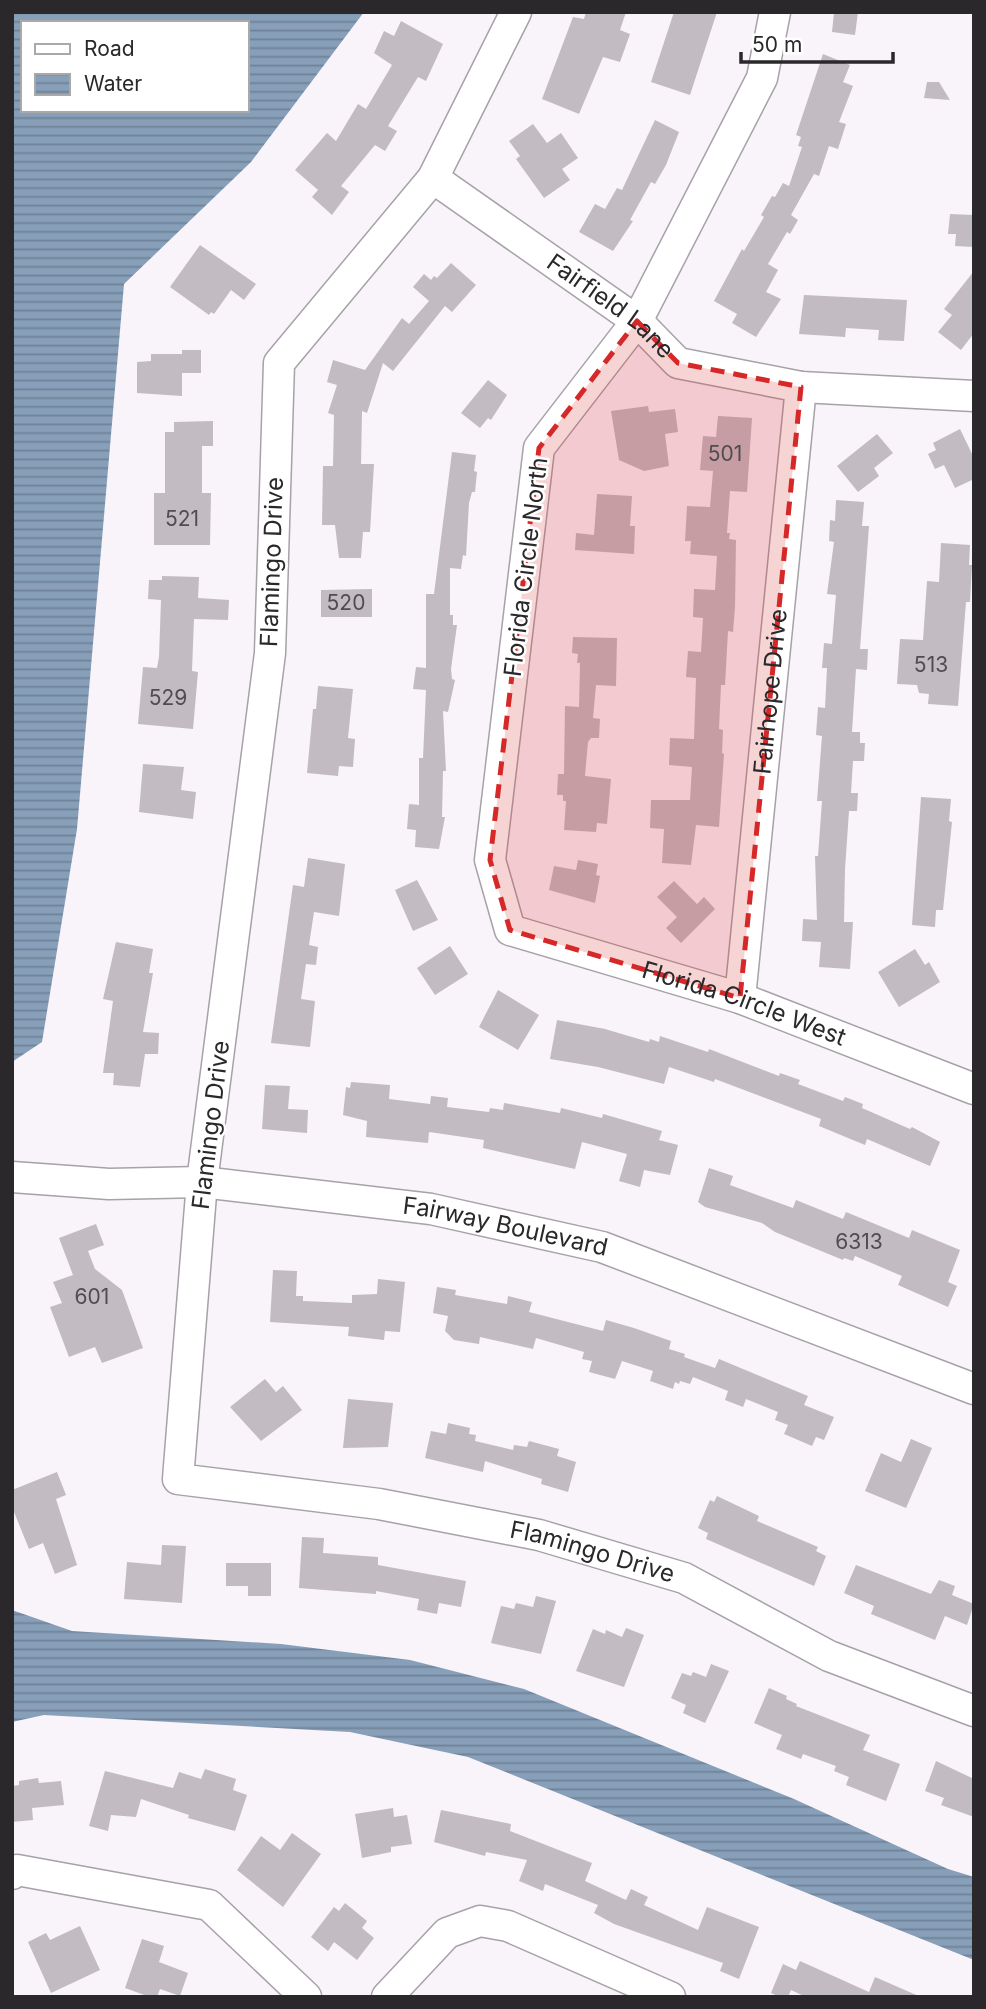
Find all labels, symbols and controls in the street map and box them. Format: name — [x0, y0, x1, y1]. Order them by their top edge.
legend — [21, 21, 248, 112]
scale bar — [741, 21, 893, 65]
text: 50 m — [752, 32, 802, 57]
text: Road — [84, 36, 135, 61]
text: Water — [84, 71, 142, 96]
street label: Fairfield Lane — [541, 247, 680, 364]
house number: 501 — [708, 441, 742, 466]
street label: Florida Circle North — [498, 456, 553, 678]
street label: Flamingo Drive — [254, 477, 289, 647]
house number: 521 — [165, 506, 199, 531]
house number: 520 — [327, 590, 365, 615]
street label: Fairhope Drive — [747, 607, 793, 775]
house number: 513 — [914, 652, 948, 677]
house number: 529 — [149, 685, 187, 710]
street label: Florida Circle West — [639, 955, 850, 1052]
street label: Flamingo Drive — [186, 1039, 235, 1211]
street label: Fairway Boulevard — [401, 1191, 611, 1262]
house number: 6313 — [835, 1229, 883, 1254]
house number: 601 — [75, 1284, 109, 1309]
street label: Flamingo Drive — [508, 1515, 678, 1588]

